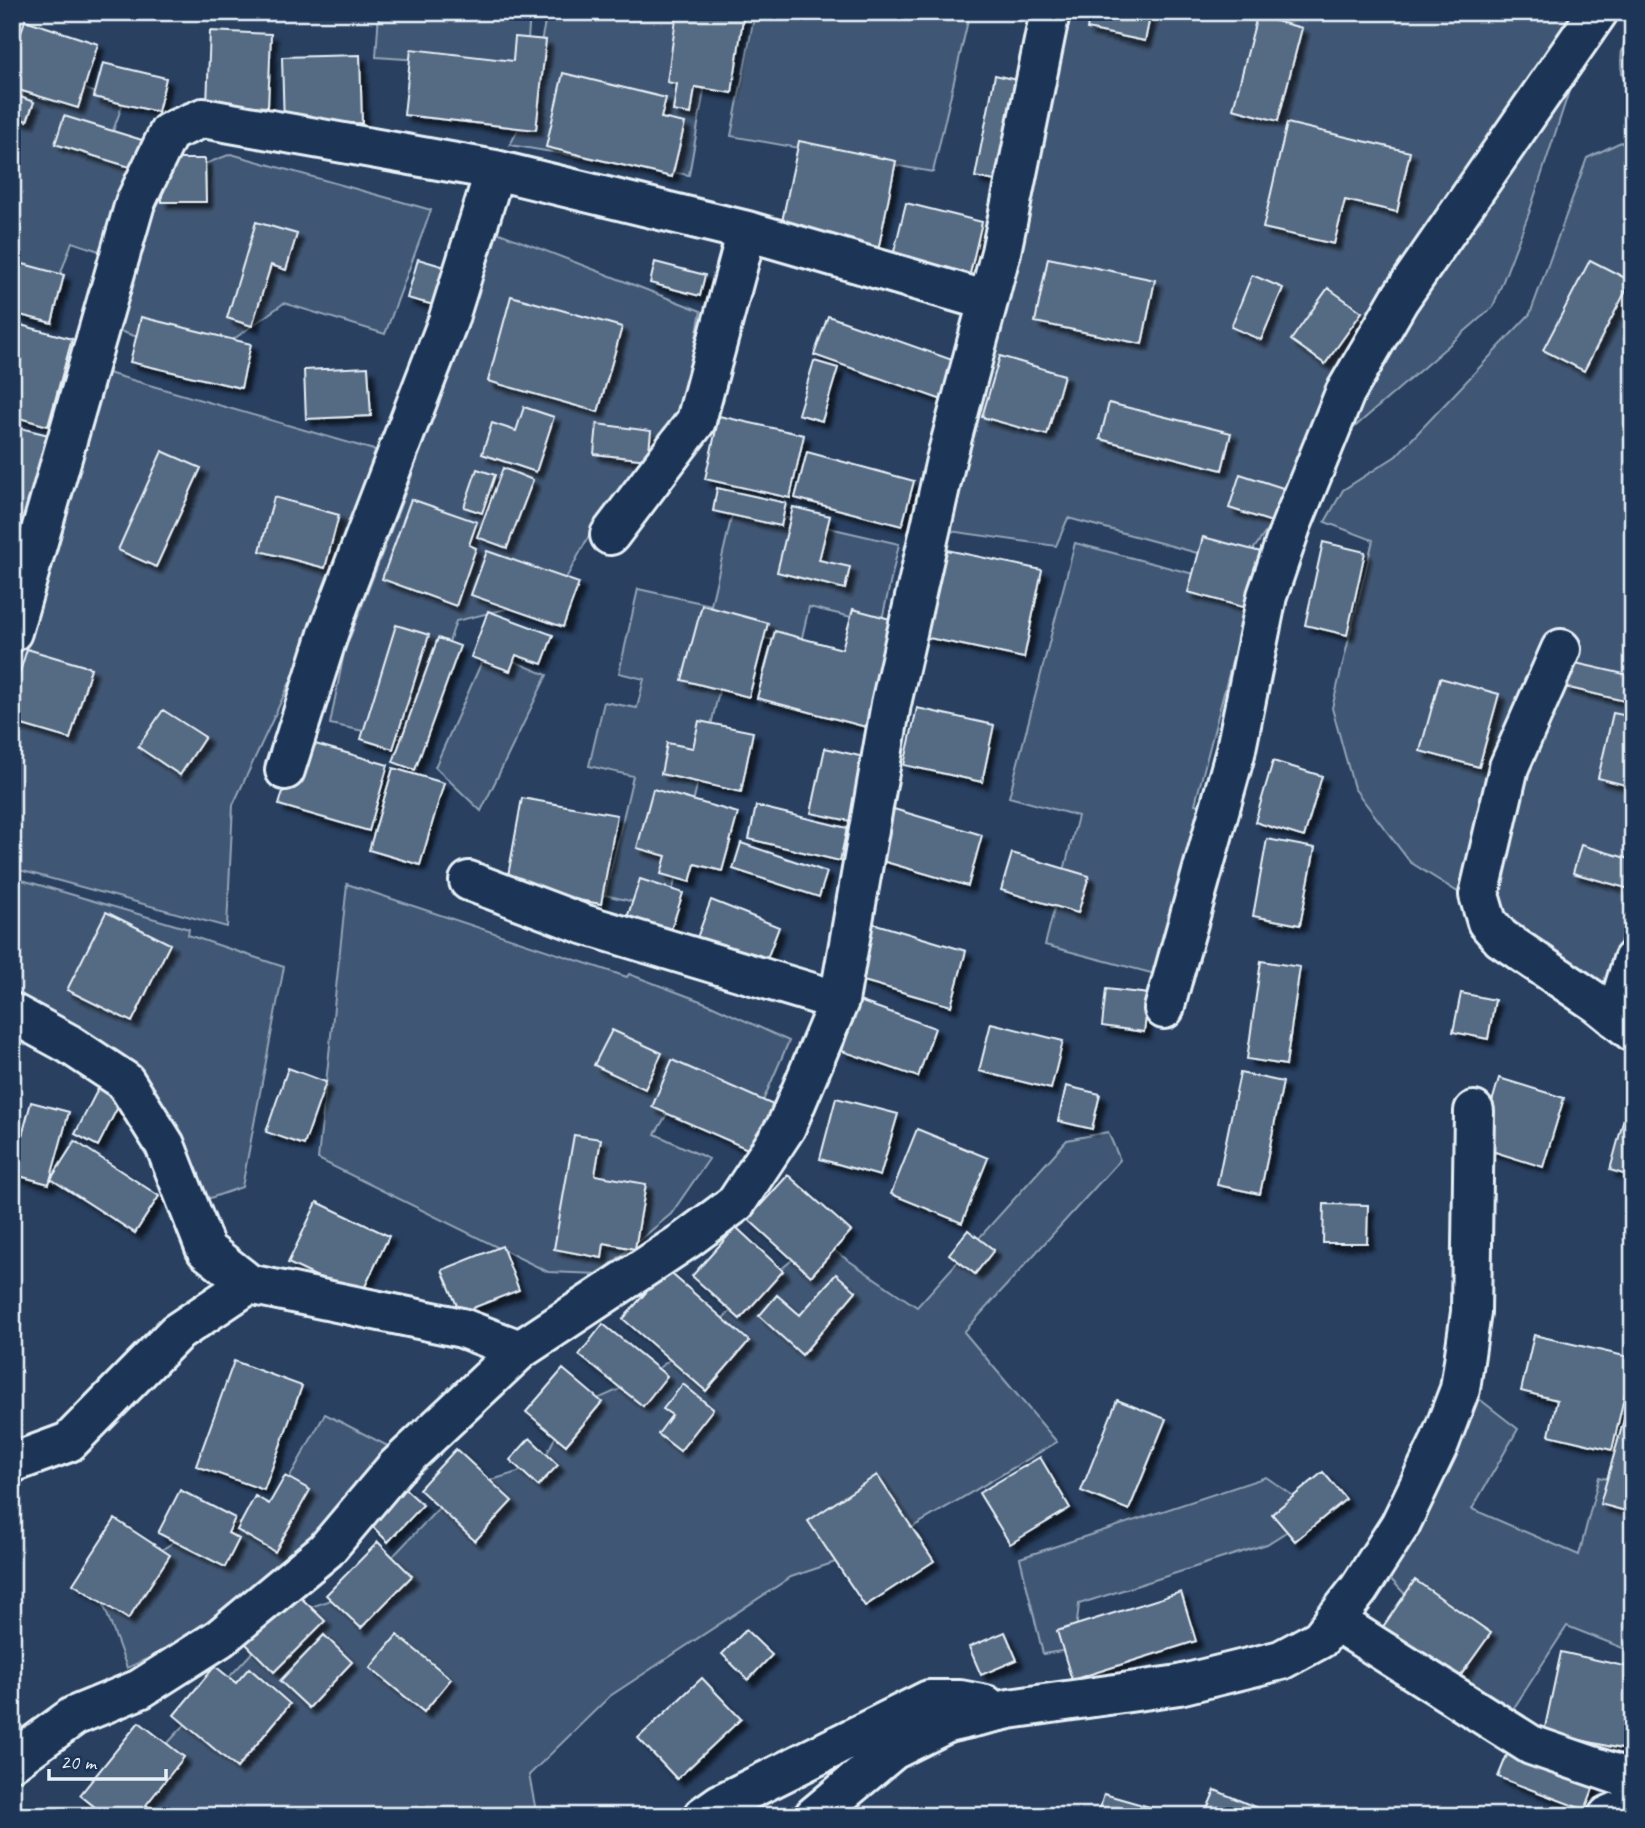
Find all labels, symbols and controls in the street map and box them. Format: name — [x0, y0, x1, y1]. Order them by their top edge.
scale bar — [49, 1737, 166, 1781]
text: 20 m — [60, 1749, 98, 1775]

